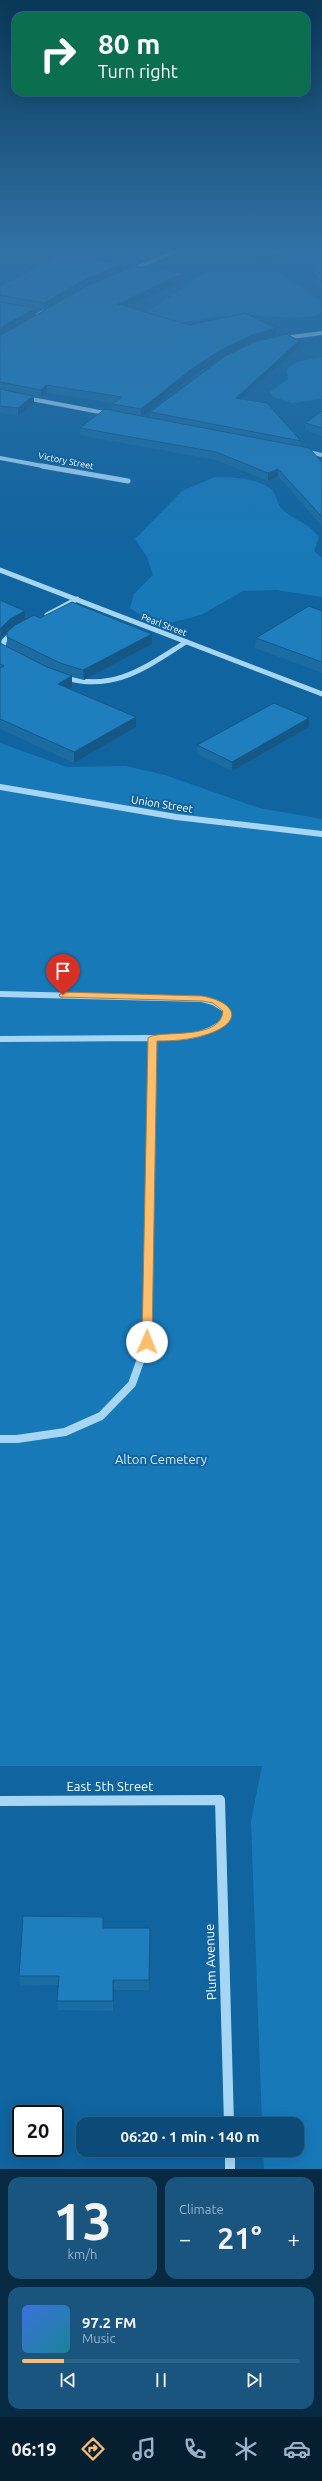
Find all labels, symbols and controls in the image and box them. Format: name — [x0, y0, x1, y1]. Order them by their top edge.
icon: right — [32, 28, 84, 80]
text: 80 m — [98, 28, 160, 59]
text: Turn right — [98, 61, 178, 81]
street label: Victory Street — [37, 451, 95, 471]
street label: Pearl Street — [140, 612, 189, 638]
street label: Union Street — [130, 793, 194, 815]
pin — [46, 954, 80, 995]
icon: arrive — [52, 960, 74, 982]
position arrow — [126, 1321, 168, 1363]
park label: Alton Cemetery — [115, 1452, 207, 1466]
street label: East 5th Street — [67, 1779, 153, 1793]
street label: Plum Avenue — [202, 1923, 218, 2001]
speed limit sign: 20 — [12, 2105, 64, 2157]
text: 06:20 · 1 min · 140 m — [121, 2128, 259, 2145]
text: 13 — [53, 2192, 112, 2250]
text: Climate — [179, 2202, 224, 2216]
text: 21° — [217, 2221, 262, 2255]
text: − — [179, 2226, 191, 2251]
text: + — [288, 2226, 300, 2251]
text: km/h — [67, 2247, 98, 2261]
text: 97.2 FM — [82, 2314, 136, 2331]
text: Music — [82, 2331, 116, 2345]
icon: previous — [57, 2369, 79, 2391]
icon: pause — [150, 2369, 172, 2391]
icon: next — [243, 2369, 265, 2391]
icon: directions — [79, 2435, 107, 2463]
icon: music — [130, 2435, 158, 2463]
icon: phone — [181, 2435, 209, 2463]
icon: climate — [232, 2435, 260, 2463]
icon: car — [283, 2435, 311, 2463]
text: 06:19 — [11, 2439, 56, 2459]

